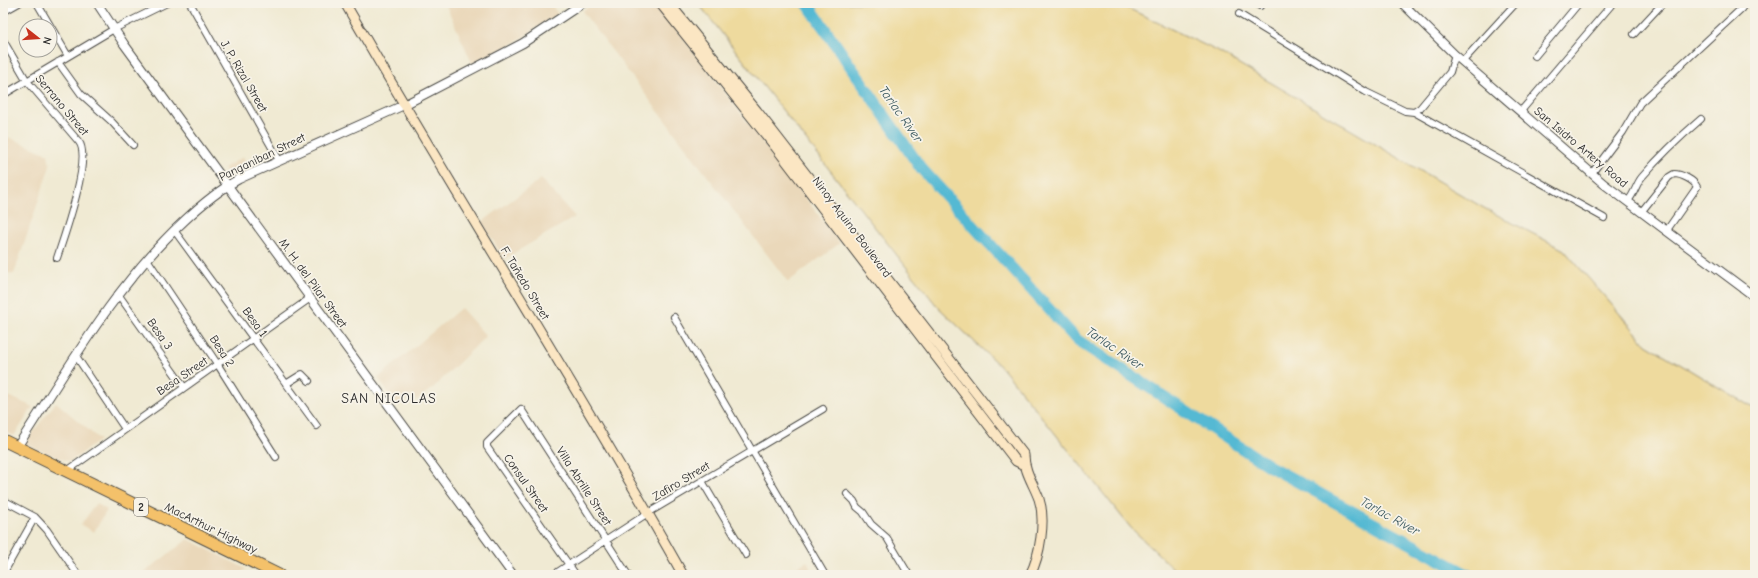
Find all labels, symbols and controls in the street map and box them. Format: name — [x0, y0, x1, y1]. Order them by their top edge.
north arrow — [18, 18, 58, 58]
text: N — [40, 35, 54, 46]
street label: J. P. Rizal Street — [218, 38, 271, 115]
street label: Serrano Street — [32, 72, 92, 139]
water label: Tarlac River — [876, 83, 926, 146]
street label: San Isidro Artery Road — [1531, 104, 1631, 190]
street label: Panganiban Street — [217, 130, 308, 184]
street label: Ninoy Aquino Boulevard — [810, 174, 894, 280]
street label: M. H. del Pilar Street — [276, 236, 350, 331]
street label: F. Tañedo Street — [498, 244, 553, 323]
street label: Besa 1 — [240, 304, 271, 340]
street label: Besa 3 — [144, 316, 176, 352]
water label: Tarlac River — [1084, 323, 1147, 373]
street label: Besa 2 — [207, 333, 237, 369]
street label: Besa Street — [154, 353, 211, 398]
district label: SAN NICOLAS — [341, 390, 437, 407]
street label: Villa Abrille Street — [553, 444, 615, 528]
street label: Consul Street — [501, 451, 552, 515]
street label: Zafiro Street — [650, 458, 713, 504]
water label: Tarlac River — [1358, 494, 1423, 539]
road number: 2 — [134, 498, 148, 516]
street label: MacArthur Highway — [162, 500, 260, 557]

